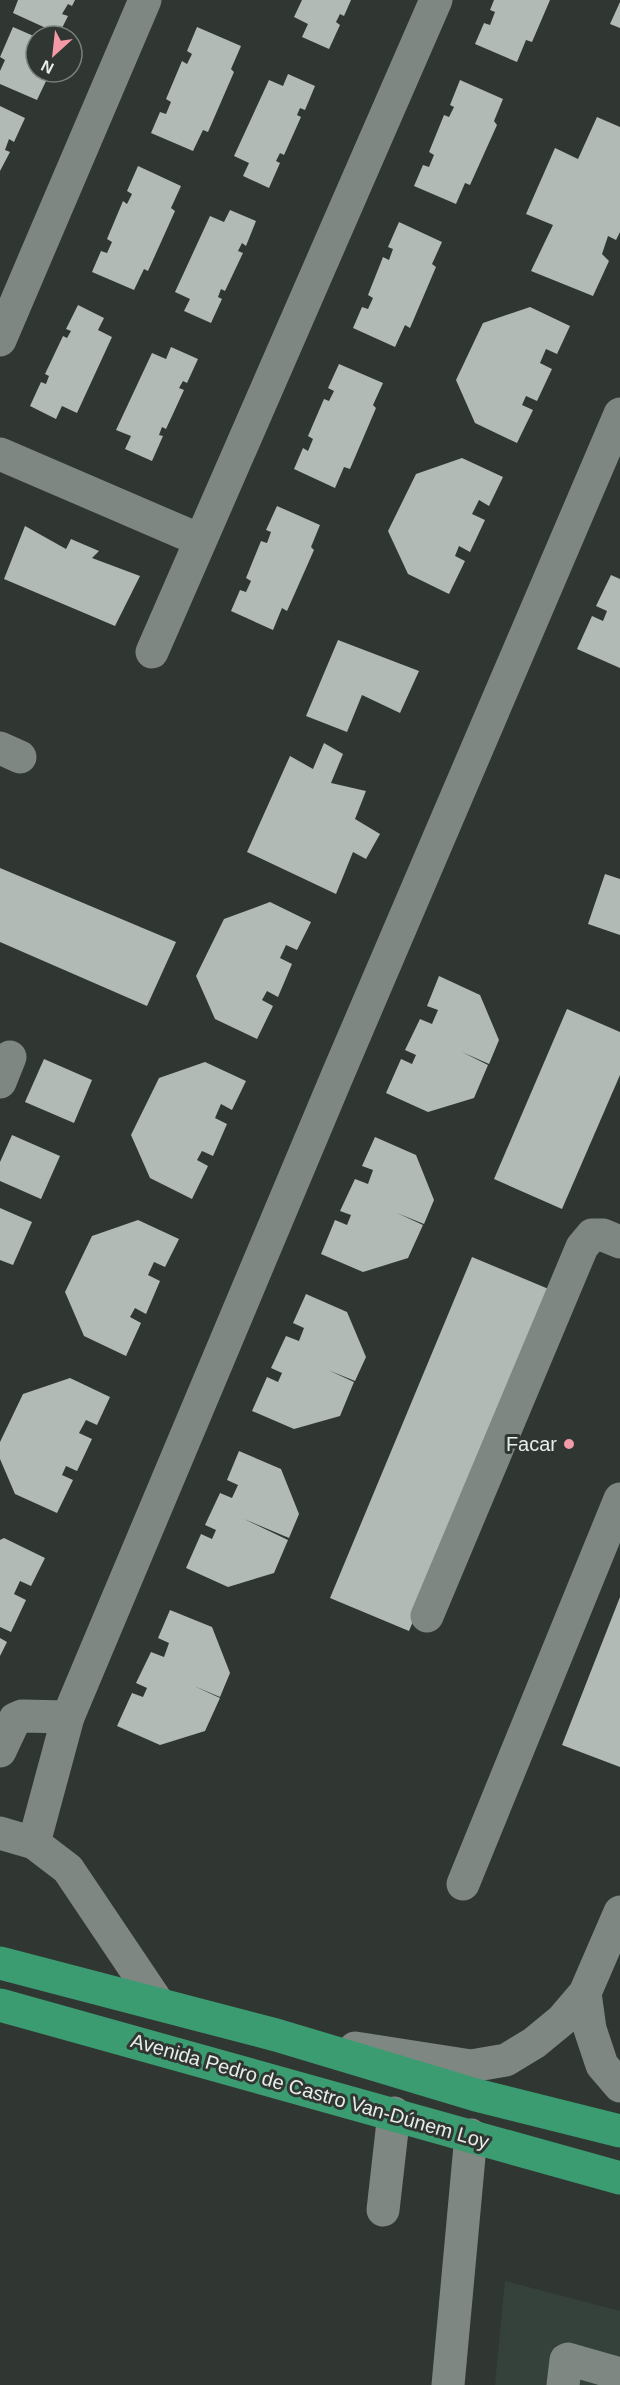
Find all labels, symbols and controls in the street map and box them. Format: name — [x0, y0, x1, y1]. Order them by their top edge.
north arrow — [24, 24, 84, 84]
text: N — [38, 57, 56, 77]
place label: Facar — [506, 1433, 557, 1455]
marker: Facar — [562, 1437, 576, 1451]
street label: Avenida Pedro de Castro Van-Dúnem Loy — [128, 2029, 492, 2153]

